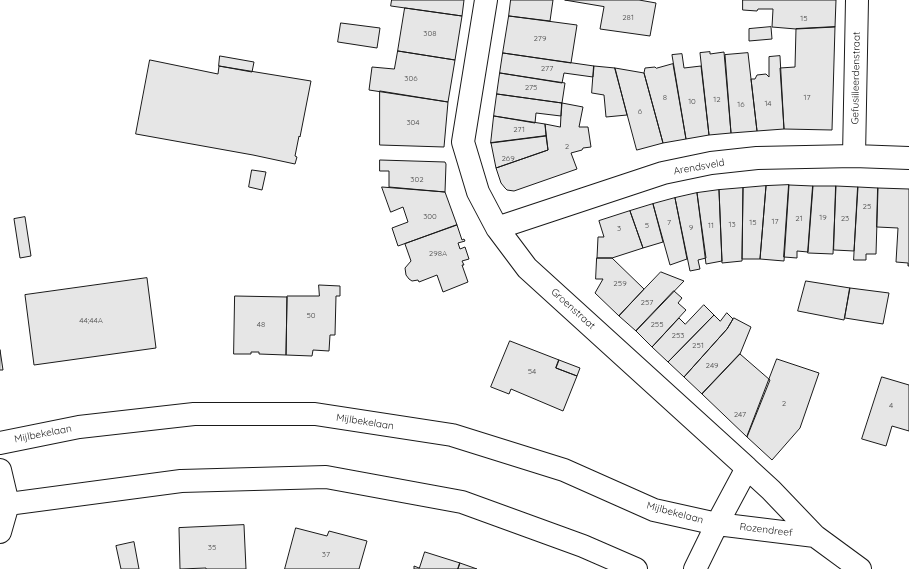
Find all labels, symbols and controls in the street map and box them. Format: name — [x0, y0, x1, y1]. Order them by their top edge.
house number: 281 — [622, 13, 634, 23]
house number: 15 — [800, 14, 808, 24]
house number: 308 — [423, 29, 437, 39]
street label: Gefusilleerdenstraat — [849, 31, 863, 125]
house number: 279 — [534, 34, 546, 44]
house number: 277 — [541, 64, 553, 74]
house number: 306 — [404, 74, 418, 84]
house number: 275 — [525, 83, 537, 93]
house number: 8 — [663, 93, 667, 103]
house number: 17 — [803, 93, 811, 103]
house number: 12 — [713, 95, 721, 105]
house number: 10 — [688, 97, 696, 107]
house number: 14 — [764, 99, 772, 109]
house number: 16 — [737, 100, 745, 110]
house number: 6 — [638, 107, 642, 117]
house number: 304 — [406, 118, 420, 128]
house number: 271 — [513, 125, 525, 135]
house number: 2 — [565, 142, 569, 152]
house number: 269 — [501, 154, 515, 164]
street label: Arendsveld — [673, 157, 725, 177]
house number: 302 — [410, 175, 424, 185]
house number: 25 — [863, 202, 871, 212]
house number: 300 — [423, 212, 437, 222]
house number: 19 — [819, 213, 827, 223]
house number: 21 — [795, 214, 803, 224]
house number: 23 — [841, 214, 849, 224]
house number: 17 — [771, 217, 779, 227]
house number: 7 — [667, 218, 671, 228]
house number: 15 — [749, 218, 757, 228]
house number: 13 — [728, 220, 736, 230]
house number: 5 — [645, 221, 649, 231]
house number: 11 — [708, 221, 714, 231]
house number: 9 — [689, 223, 693, 233]
house number: 3 — [617, 224, 621, 234]
house number: 298A — [429, 249, 447, 259]
house number: 259 — [613, 279, 627, 289]
street label: Groenstraat — [548, 286, 598, 332]
house number: 257 — [641, 298, 653, 308]
house number: 50 — [306, 311, 316, 321]
house number: 44;44A — [79, 316, 103, 326]
house number: 48 — [257, 320, 265, 330]
house number: 255 — [650, 320, 664, 330]
house number: 253 — [672, 331, 684, 341]
house number: 251 — [692, 341, 704, 351]
house number: 249 — [706, 361, 718, 371]
house number: 54 — [528, 367, 536, 377]
house number: 2 — [782, 399, 786, 409]
house number: 4 — [889, 401, 893, 411]
house number: 247 — [734, 410, 746, 420]
street label: Mijlbekelaan — [335, 412, 395, 432]
street label: Mijlbekelaan — [13, 423, 73, 445]
street label: Mijlbekelaan — [645, 500, 705, 526]
street label: Rozendreef — [739, 521, 793, 539]
house number: 35 — [208, 543, 216, 553]
house number: 37 — [322, 550, 330, 560]

